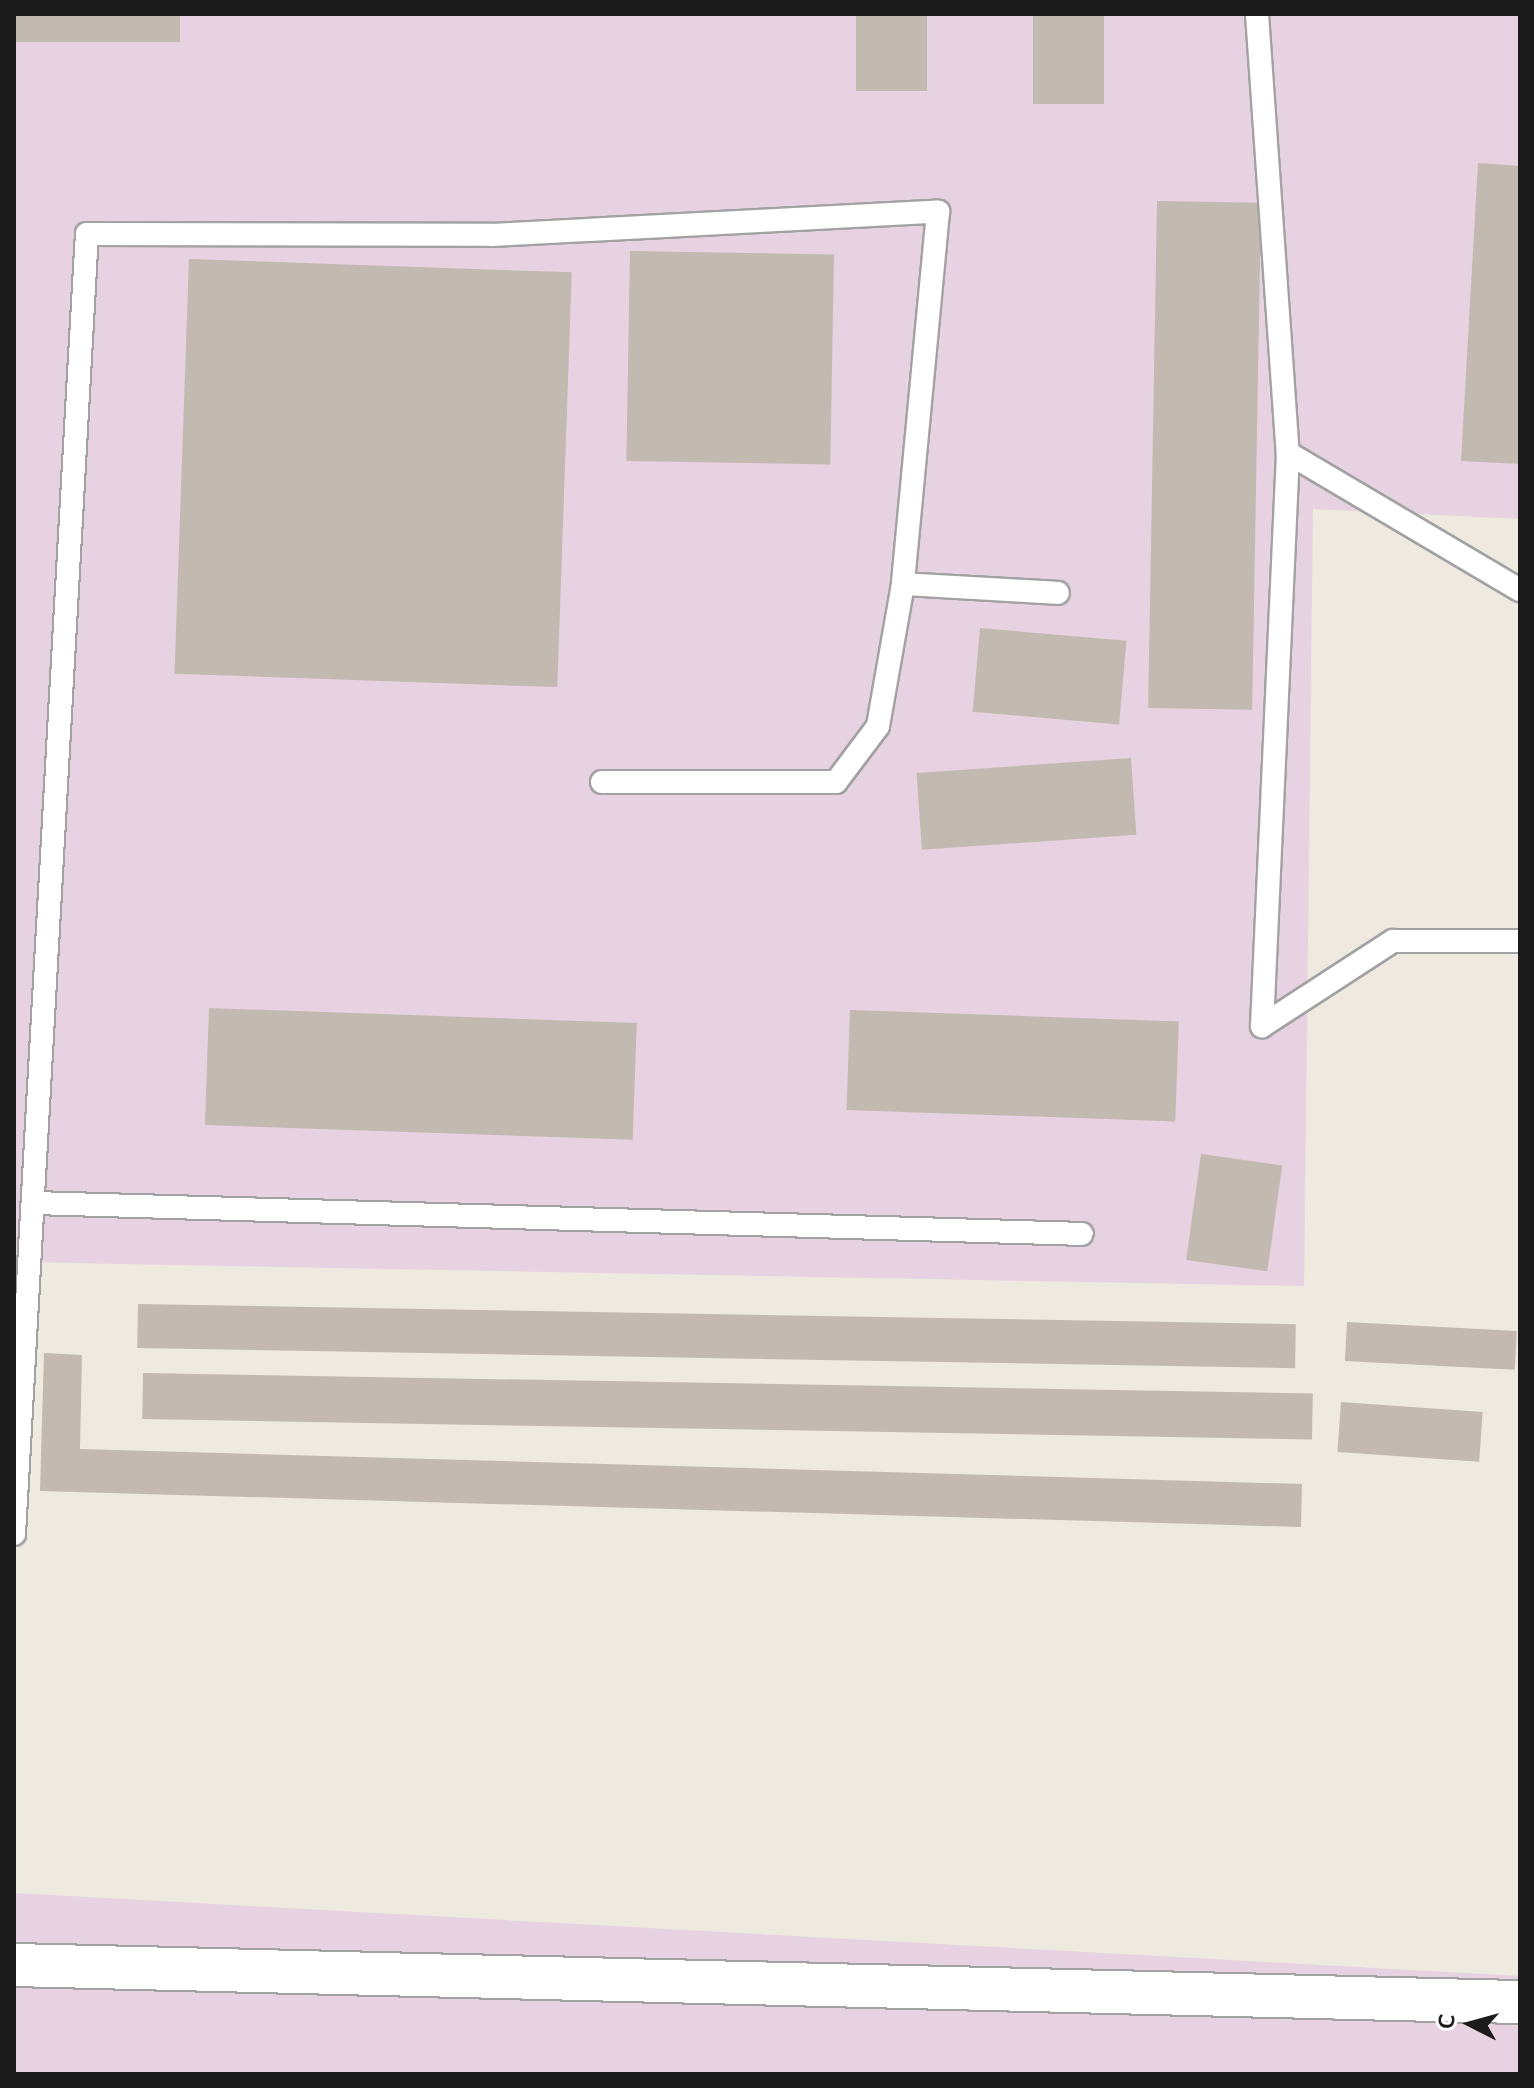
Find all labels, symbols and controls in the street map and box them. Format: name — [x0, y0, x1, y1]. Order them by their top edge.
north arrow — [1430, 1984, 1510, 2064]
text: С — [1431, 2013, 1461, 2030]

